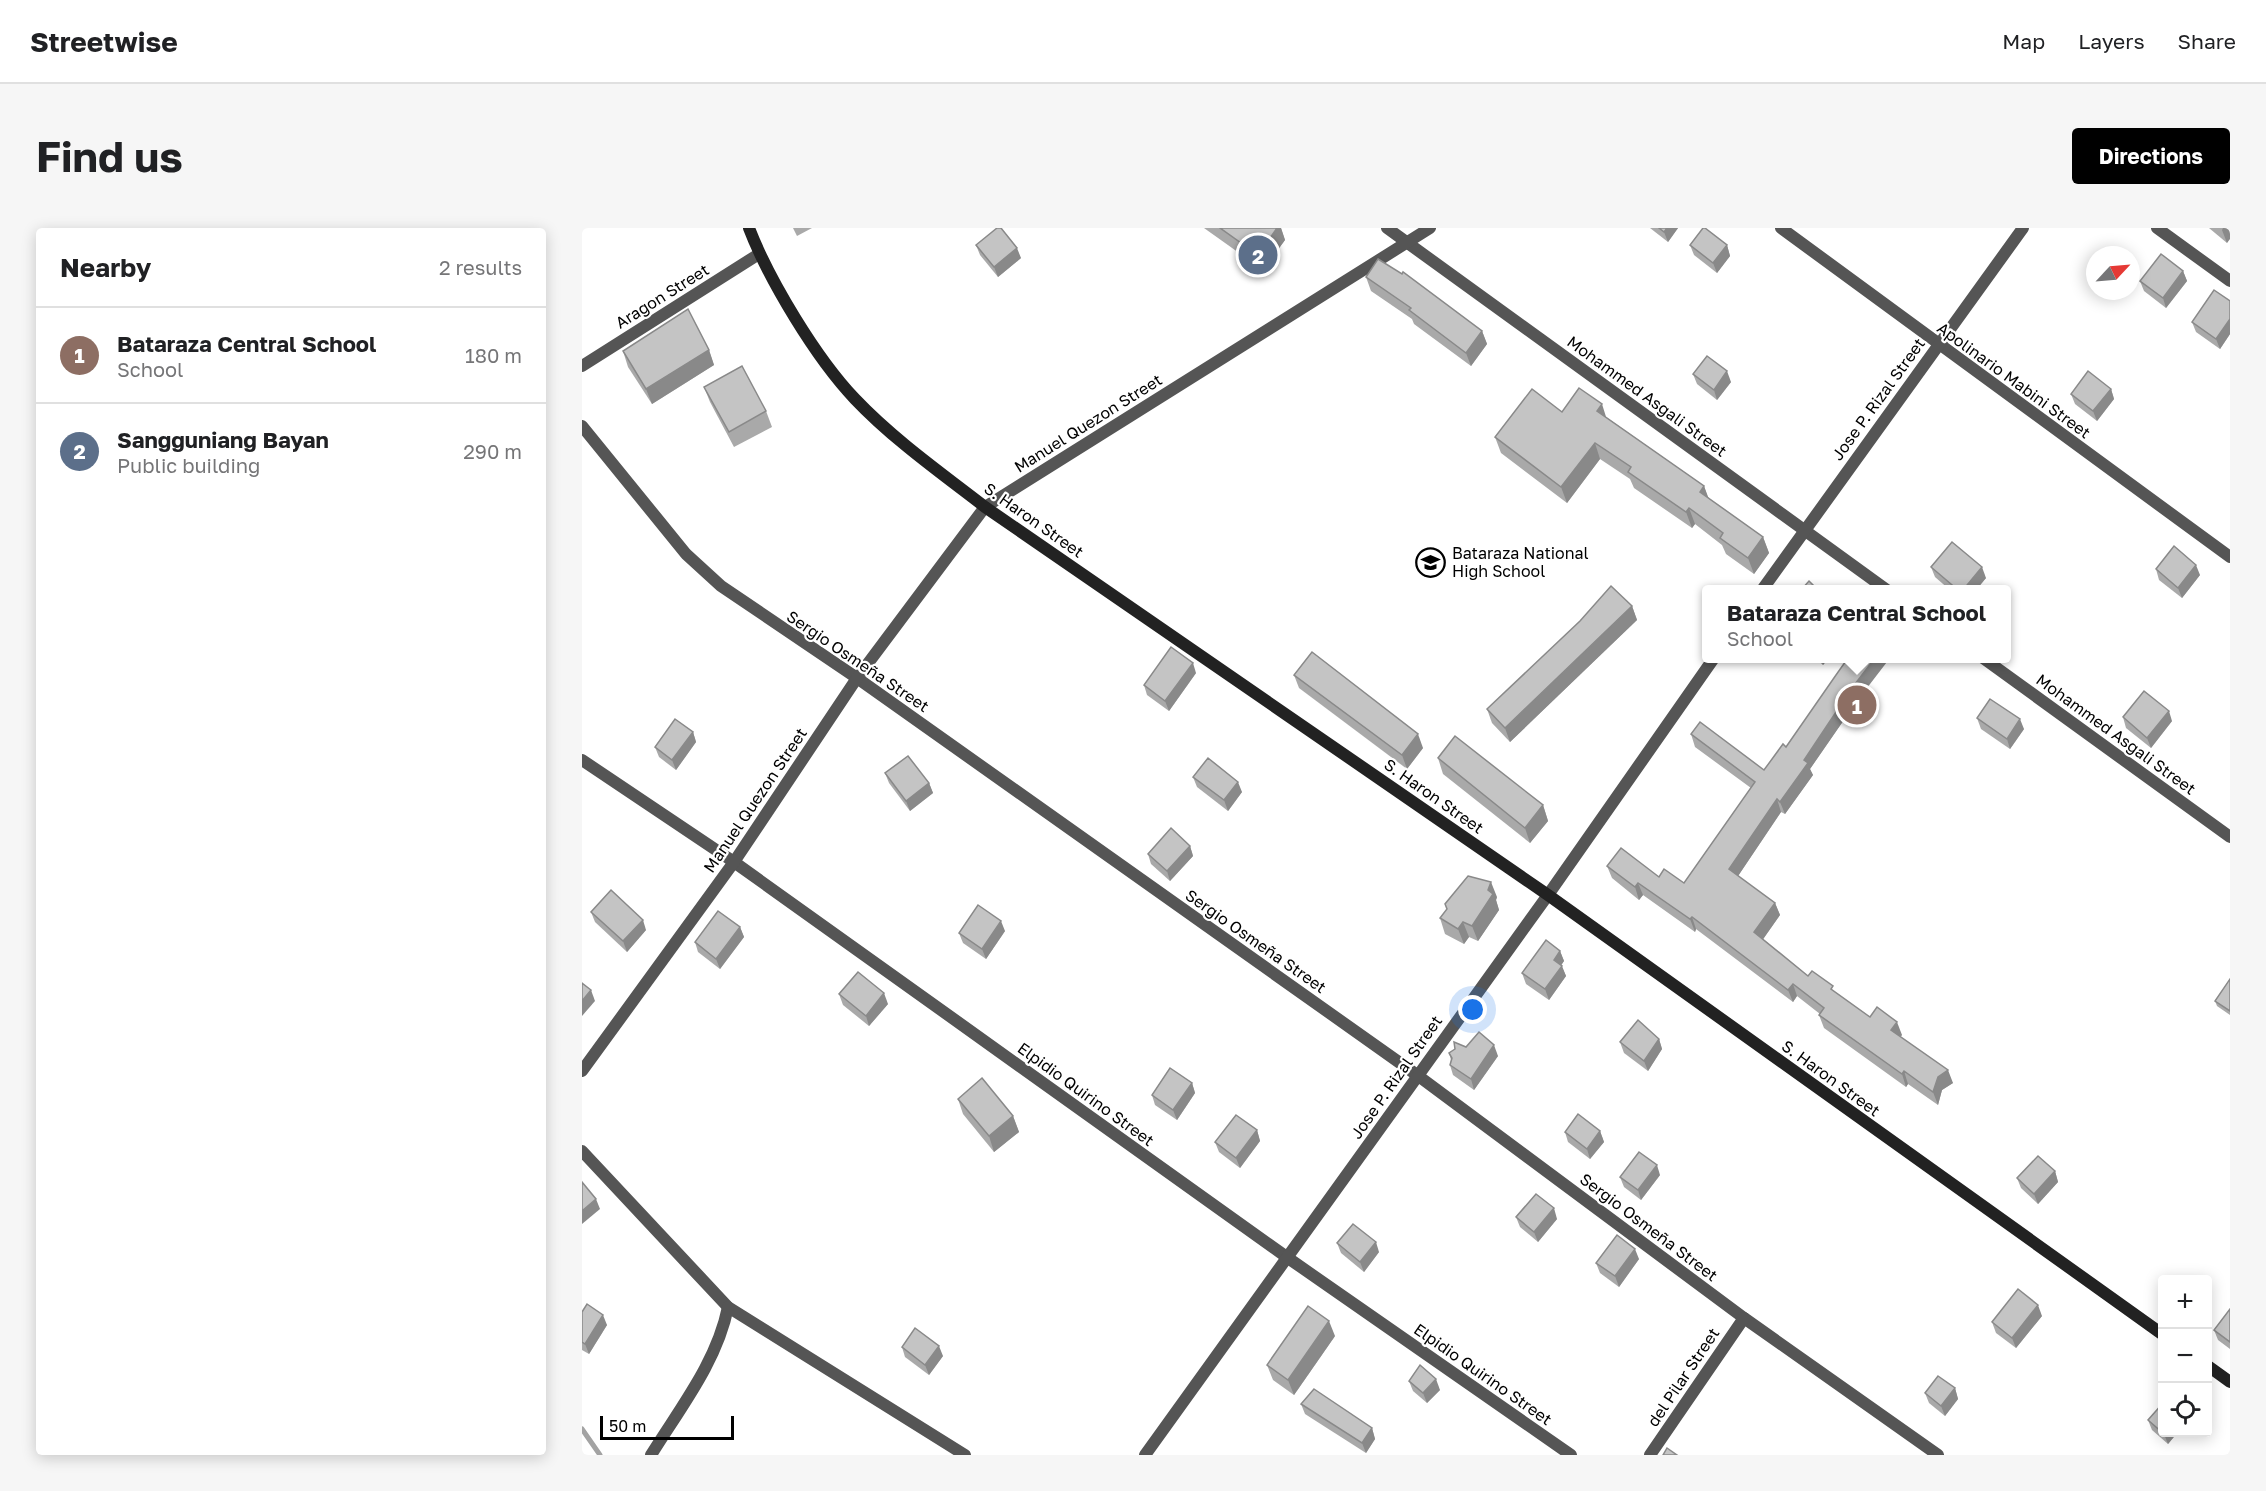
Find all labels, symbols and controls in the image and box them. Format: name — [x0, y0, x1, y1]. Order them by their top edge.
text: Streetwise — [30, 25, 178, 58]
text: Map — [2002, 28, 2045, 54]
text: Layers — [2078, 28, 2145, 54]
text: Share — [2178, 28, 2236, 54]
button: Directions — [2072, 128, 2230, 184]
text: Find us — [36, 131, 183, 181]
pin: 2 — [1238, 232, 1278, 278]
north arrow — [2086, 246, 2140, 300]
text: Nearby — [60, 252, 151, 283]
text: 2 results — [439, 255, 522, 279]
street label: Aragon Street — [612, 259, 712, 333]
street label: Apolinario Mabini Street — [1933, 318, 2095, 442]
text: Bataraza Central School — [117, 330, 376, 357]
street label: Mohammed Asgali Street — [1563, 331, 1731, 461]
street label: Jose P. Rizal Street — [1827, 334, 1929, 464]
text: 1 — [74, 343, 85, 367]
text: 180 m — [465, 343, 522, 367]
text: School — [117, 357, 183, 381]
street label: Manuel Quezon Street — [1010, 369, 1166, 477]
text: Sangguniang Bayan — [117, 426, 329, 453]
text: 2 — [73, 439, 86, 463]
text: 290 m — [463, 439, 522, 463]
text: Public building — [117, 453, 260, 477]
street label: S. Haron Street — [980, 478, 1088, 562]
place label: Bataraza National High School — [1452, 543, 1589, 581]
school or university icon: Bataraza National High School — [1415, 546, 1447, 578]
popup — [1702, 585, 2011, 663]
text: Bataraza Central School — [1727, 599, 1986, 626]
street label: Sergio Osmeña Street — [783, 606, 933, 716]
text: School — [1727, 626, 1793, 650]
street label: Mohammed Asgali Street — [2032, 669, 2200, 799]
pin: 1 — [1838, 682, 1876, 728]
street label: Manuel Quezon Street — [699, 724, 811, 876]
street label: S. Haron Street — [1380, 754, 1488, 838]
street label: Sergio Osmeña Street — [1182, 885, 1330, 997]
your location — [1458, 995, 1487, 1024]
street label: Jose P. Rizal Street — [1346, 1011, 1446, 1143]
street label: S. Haron Street — [1778, 1036, 1884, 1120]
street label: Elpidio Quirino Street — [1014, 1038, 1158, 1150]
street label: Sergio Osmeña Street — [1576, 1169, 1722, 1285]
map controls — [2158, 1275, 2212, 1437]
button: + — [2158, 1275, 2212, 1329]
street label: Elpidio Quirino Street — [1410, 1319, 1556, 1429]
street label: del Pilar Street — [1643, 1324, 1723, 1430]
button: − — [2158, 1329, 2212, 1383]
button: locate — [2158, 1383, 2212, 1437]
scale bar — [600, 1413, 734, 1440]
text: 50 m — [609, 1416, 646, 1436]

